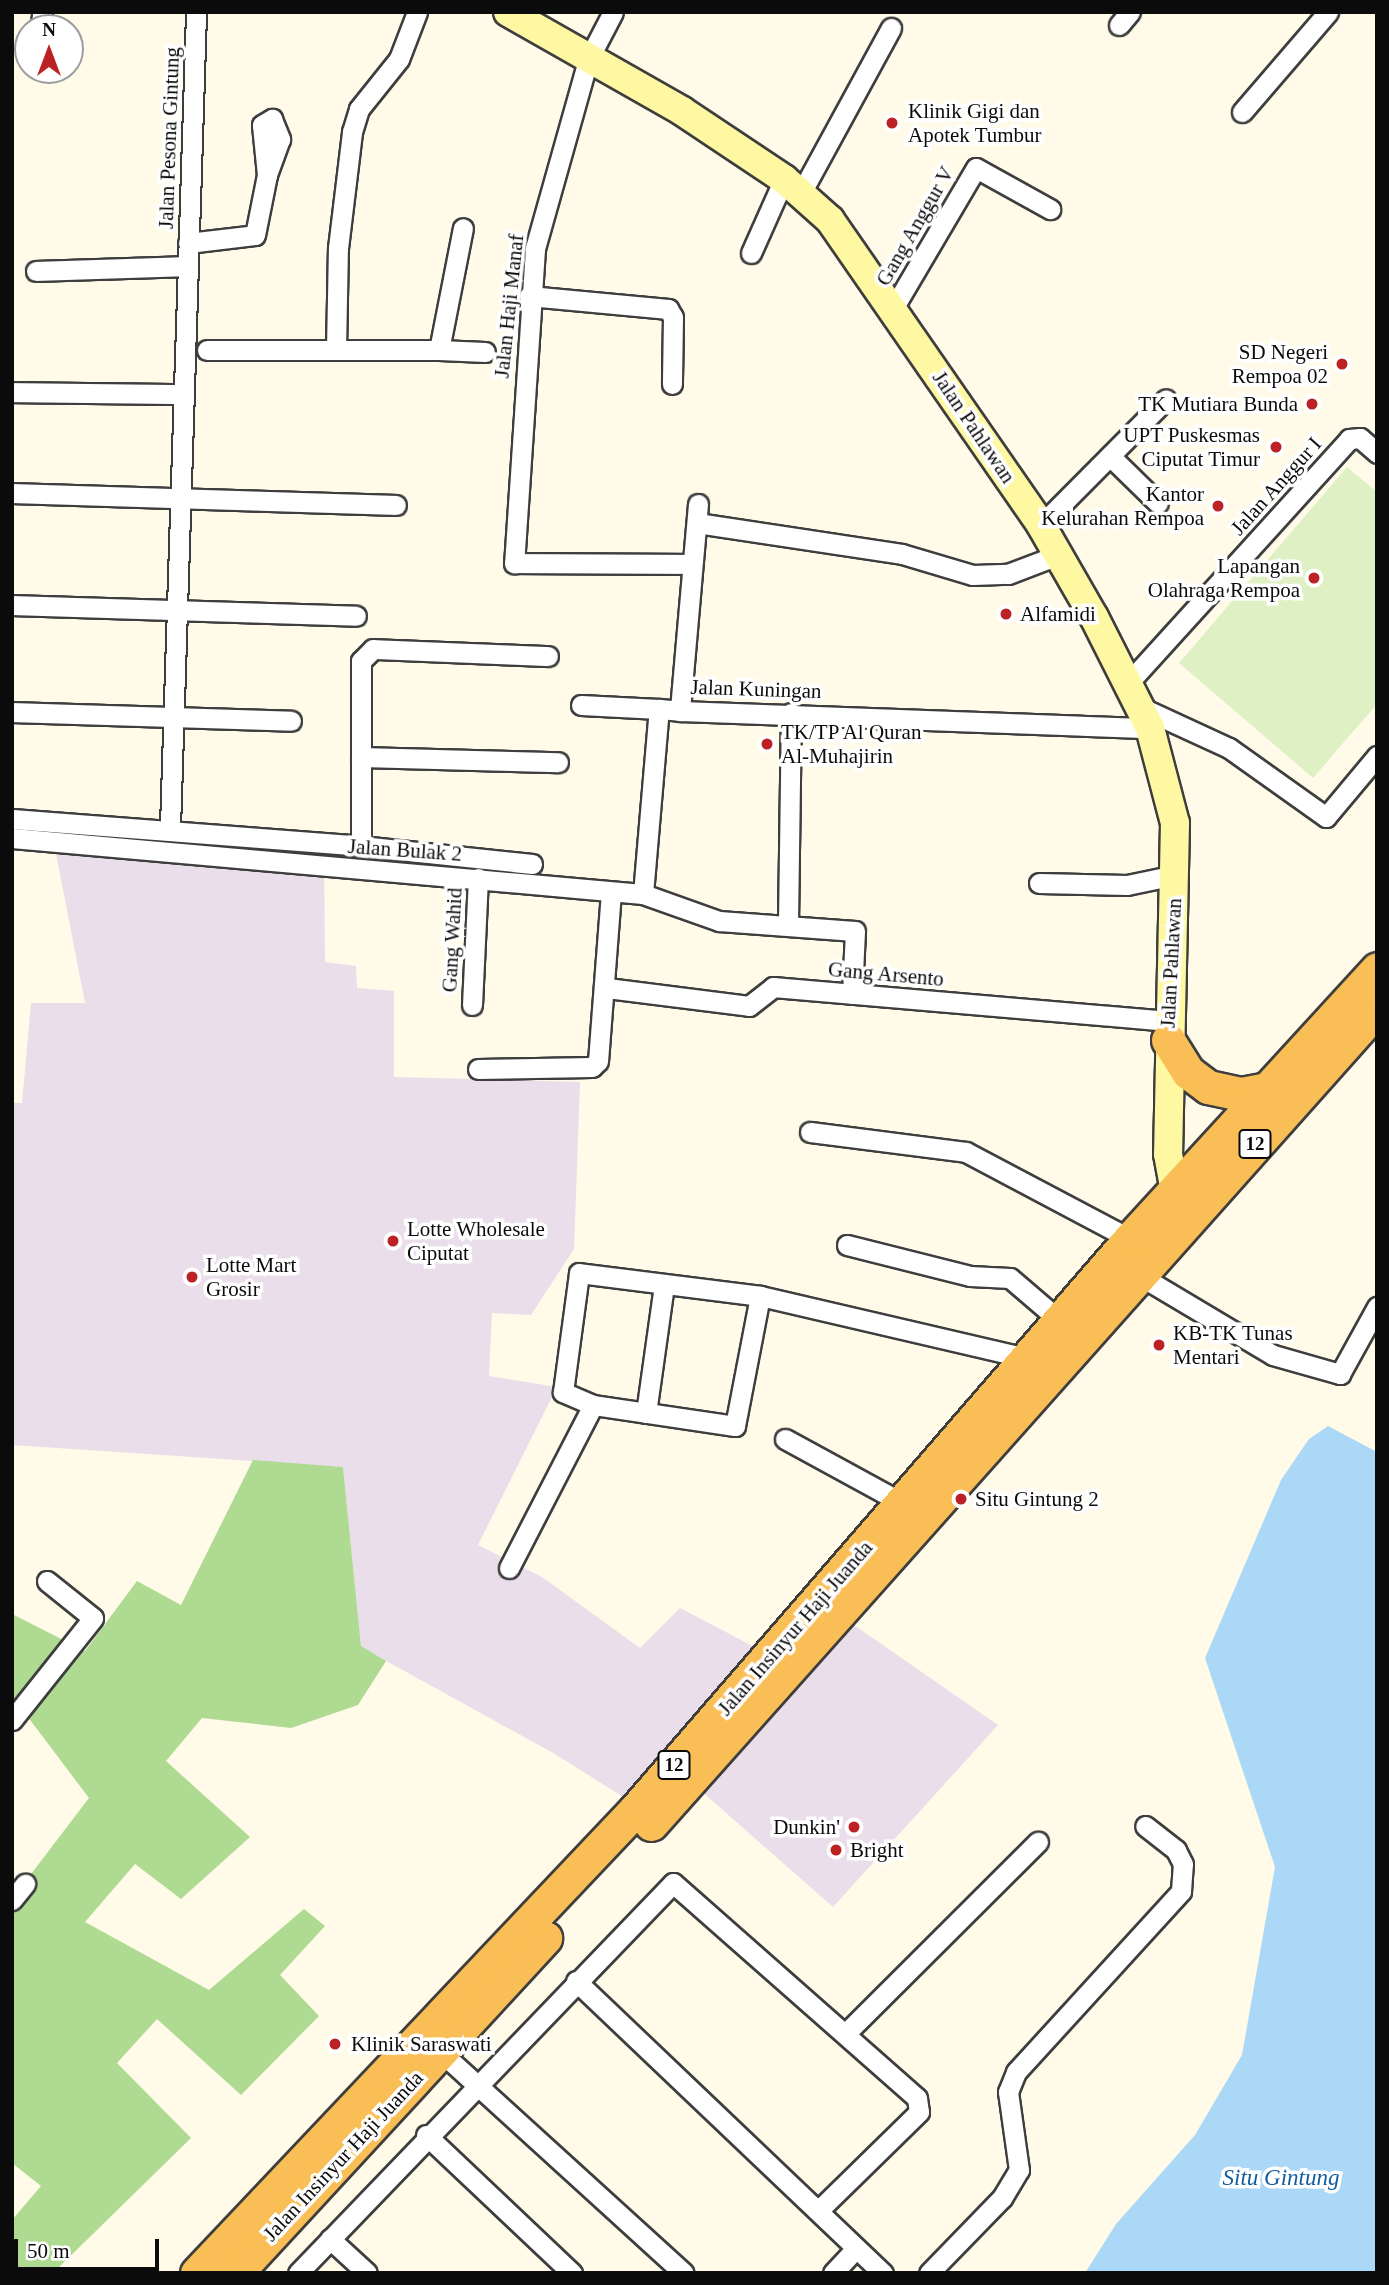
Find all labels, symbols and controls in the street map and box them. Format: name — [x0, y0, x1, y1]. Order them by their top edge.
north arrow — [14, 14, 84, 84]
text: N — [42, 19, 56, 40]
street label: Jalan Pesona Gintung — [153, 47, 185, 229]
place label: Klinik Gigi dan Apotek Tumbur — [908, 98, 1042, 148]
marker: Klinik Gigi dan Apotek Tumbur — [882, 113, 902, 133]
street label: Gang Anggur V — [870, 161, 960, 291]
street label: Jalan Haji Manaf — [489, 233, 529, 379]
place label: SD Negeri Rempoa 02 — [1232, 339, 1328, 389]
marker: SD Negeri Rempoa 02 — [1334, 356, 1350, 372]
street label: Jalan Pahlawan — [927, 366, 1021, 488]
place label: TK Mutiara Bunda — [1138, 391, 1298, 417]
marker: TK Mutiara Bunda — [1304, 396, 1320, 412]
place label: UPT Puskesmas Ciputat Timur — [1123, 422, 1260, 472]
street label: Jalan Anggur I — [1225, 431, 1327, 541]
marker: UPT Puskesmas Ciputat Timur — [1266, 437, 1286, 457]
place label: Kantor Kelurahan Rempoa — [1041, 481, 1204, 531]
marker: Kantor Kelurahan Rempoa — [1210, 498, 1226, 514]
place label: Lapangan Olahraga Rempoa — [1148, 553, 1300, 603]
marker: Lapangan Olahraga Rempoa — [1306, 570, 1322, 586]
place label: Alfamidi — [1020, 601, 1096, 627]
marker: Alfamidi — [998, 606, 1014, 622]
street label: Jalan Kuningan — [690, 674, 822, 704]
place label: TK/TP Al Quran Al-Muhajirin — [781, 719, 923, 769]
marker: TK/TP Al Quran Al-Muhajirin — [759, 736, 775, 752]
street label: Jalan Bulak 2 — [347, 833, 463, 867]
street label: Gang Wahid — [437, 887, 467, 993]
street label: Jalan Pahlawan — [1155, 897, 1187, 1029]
street label: Gang Arsento — [827, 956, 945, 992]
road number: 12 — [1238, 1128, 1272, 1160]
place label: Lotte Wholesale Ciputat — [407, 1216, 545, 1266]
marker: Lotte Wholesale Ciputat — [385, 1233, 401, 1249]
place label: Lotte Mart Grosir — [206, 1252, 296, 1302]
marker: Lotte Mart Grosir — [184, 1269, 200, 1285]
place label: KB-TK Tunas Mentari — [1173, 1320, 1293, 1370]
marker: KB-TK Tunas Mentari — [1151, 1337, 1167, 1353]
place label: Situ Gintung 2 — [975, 1486, 1099, 1512]
marker: Situ Gintung 2 — [953, 1491, 969, 1507]
street label: Jalan Insinyur Haji Juanda — [712, 1535, 878, 1721]
road number: 12 — [656, 1750, 692, 1780]
place label: Dunkin' — [773, 1814, 840, 1840]
marker: Dunkin' — [846, 1819, 862, 1835]
place label: Bright — [850, 1837, 904, 1863]
marker: Bright — [828, 1842, 844, 1858]
place label: Klinik Saraswati — [351, 2031, 492, 2057]
marker: Klinik Saraswati — [325, 2034, 345, 2054]
street label: Jalan Insinyur Haji Juanda — [258, 2066, 428, 2246]
water label: Situ Gintung — [1223, 2164, 1339, 2192]
scale bar — [18, 2226, 163, 2270]
text: 50 m — [27, 2239, 70, 2263]

